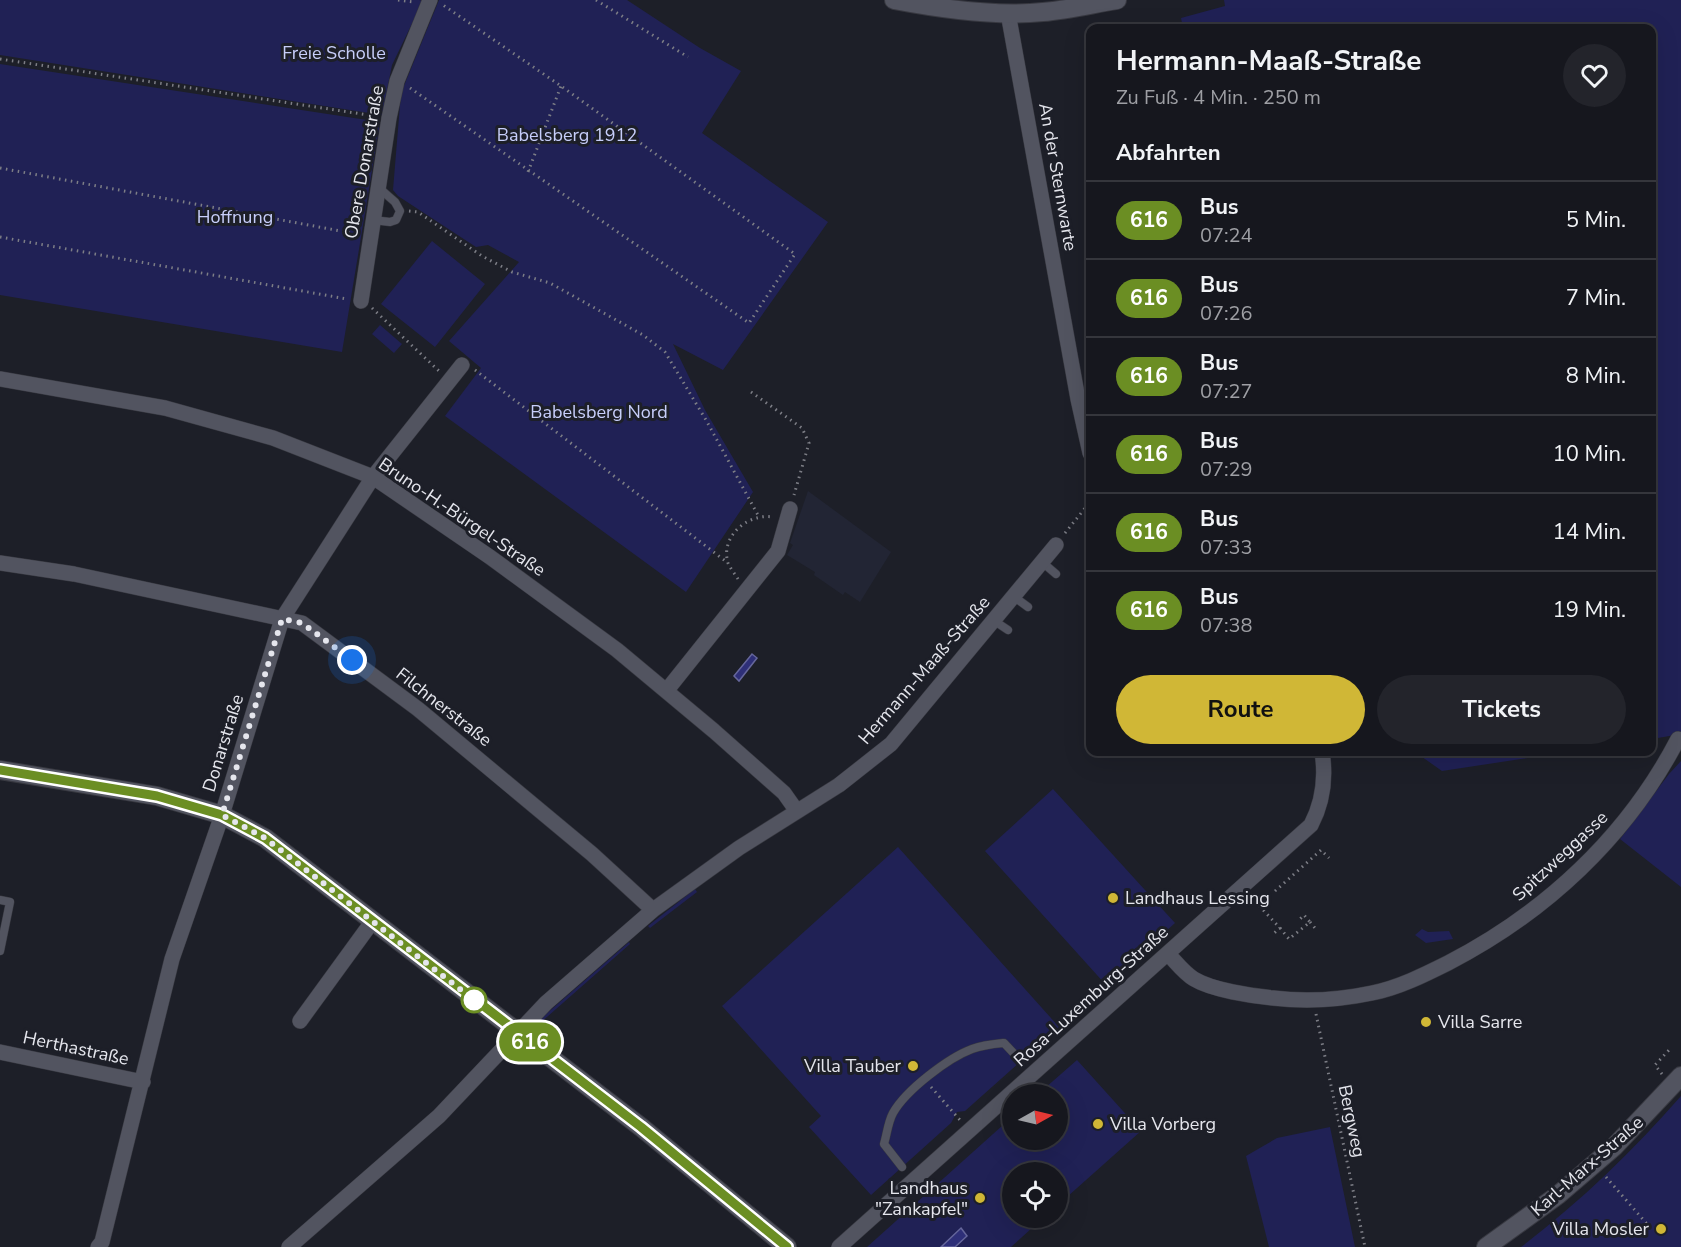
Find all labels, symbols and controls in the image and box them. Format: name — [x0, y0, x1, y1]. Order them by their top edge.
park label: Freie Scholle — [282, 41, 386, 65]
text: Hermann-Maaß-Straße — [1116, 42, 1421, 80]
button: heart — [1563, 44, 1626, 107]
street label: Obere Donarstraße — [339, 83, 389, 241]
text: Zu Fuß · 4 Min. · 250 m — [1116, 84, 1321, 111]
street label: An der Sternwarte — [1033, 101, 1083, 253]
park label: Babelsberg 1912 — [497, 123, 637, 147]
text: Abfahrten — [1116, 138, 1221, 168]
text: Bus — [1200, 192, 1239, 222]
park label: Hoffnung — [197, 205, 273, 229]
text: 5 Min. — [1566, 205, 1626, 235]
text: 616 — [1130, 206, 1168, 234]
text: 07:24 — [1200, 222, 1253, 249]
text: Bus — [1200, 270, 1239, 300]
text: 7 Min. — [1566, 283, 1626, 313]
text: 616 — [1130, 284, 1168, 312]
text: 07:26 — [1200, 300, 1253, 327]
text: Bus — [1200, 348, 1239, 378]
text: 8 Min. — [1566, 361, 1626, 391]
text: 616 — [1130, 362, 1168, 390]
text: 07:27 — [1200, 378, 1253, 405]
park label: Babelsberg Nord — [530, 400, 668, 424]
text: Bus — [1200, 426, 1239, 456]
text: 10 Min. — [1553, 439, 1626, 469]
text: 616 — [1130, 440, 1168, 468]
street label: Bruno-H.-Bürgel-Straße — [374, 452, 550, 582]
text: 07:29 — [1200, 456, 1253, 483]
text: Bus — [1200, 504, 1239, 534]
text: 14 Min. — [1553, 517, 1626, 547]
text: 616 — [1130, 518, 1168, 546]
text: 07:33 — [1200, 534, 1253, 561]
text: Bus — [1200, 582, 1239, 612]
street label: Hermann-Maaß-Straße — [853, 591, 995, 749]
text: 19 Min. — [1553, 595, 1626, 625]
text: 616 — [1130, 596, 1168, 624]
text: 07:38 — [1200, 612, 1253, 639]
your location — [337, 645, 367, 675]
street label: Filchnerstraße — [391, 662, 497, 752]
button: Route — [1116, 675, 1365, 744]
button: Tickets — [1377, 675, 1626, 744]
street label: Donarstraße — [197, 691, 249, 795]
street label: Spitzweggasse — [1507, 805, 1613, 907]
place label: Landhaus Lessing — [1125, 886, 1270, 910]
marker: Landhaus Lessing — [1106, 891, 1120, 905]
street label: Rosa-Luxemburg-Straße — [1009, 920, 1173, 1072]
unlabelled marker — [461, 987, 487, 1013]
place label: Villa Sarre — [1437, 1010, 1522, 1034]
marker: Villa Sarre — [1419, 1015, 1433, 1029]
line badge: 616 — [496, 1022, 564, 1062]
street label: Herthastraße — [21, 1025, 131, 1071]
text: 616 — [511, 1028, 549, 1056]
place label: Villa Tauber — [803, 1054, 902, 1078]
marker: Villa Tauber — [906, 1059, 920, 1073]
street label: Bergweg — [1333, 1082, 1371, 1160]
north arrow — [1002, 1084, 1068, 1150]
map controls — [1002, 1084, 1068, 1228]
street label: Karl-Marx-Straße — [1526, 1111, 1648, 1221]
place label: Villa Vorberg — [1109, 1112, 1216, 1136]
marker: Villa Vorberg — [1091, 1117, 1105, 1131]
button: locate — [1002, 1162, 1068, 1228]
place label: Landhaus "Zankapfel" — [875, 1176, 968, 1221]
marker: Landhaus "Zankapfel" — [973, 1191, 987, 1205]
place label: Villa Mosler — [1551, 1217, 1650, 1241]
marker: Villa Mosler — [1654, 1222, 1668, 1236]

